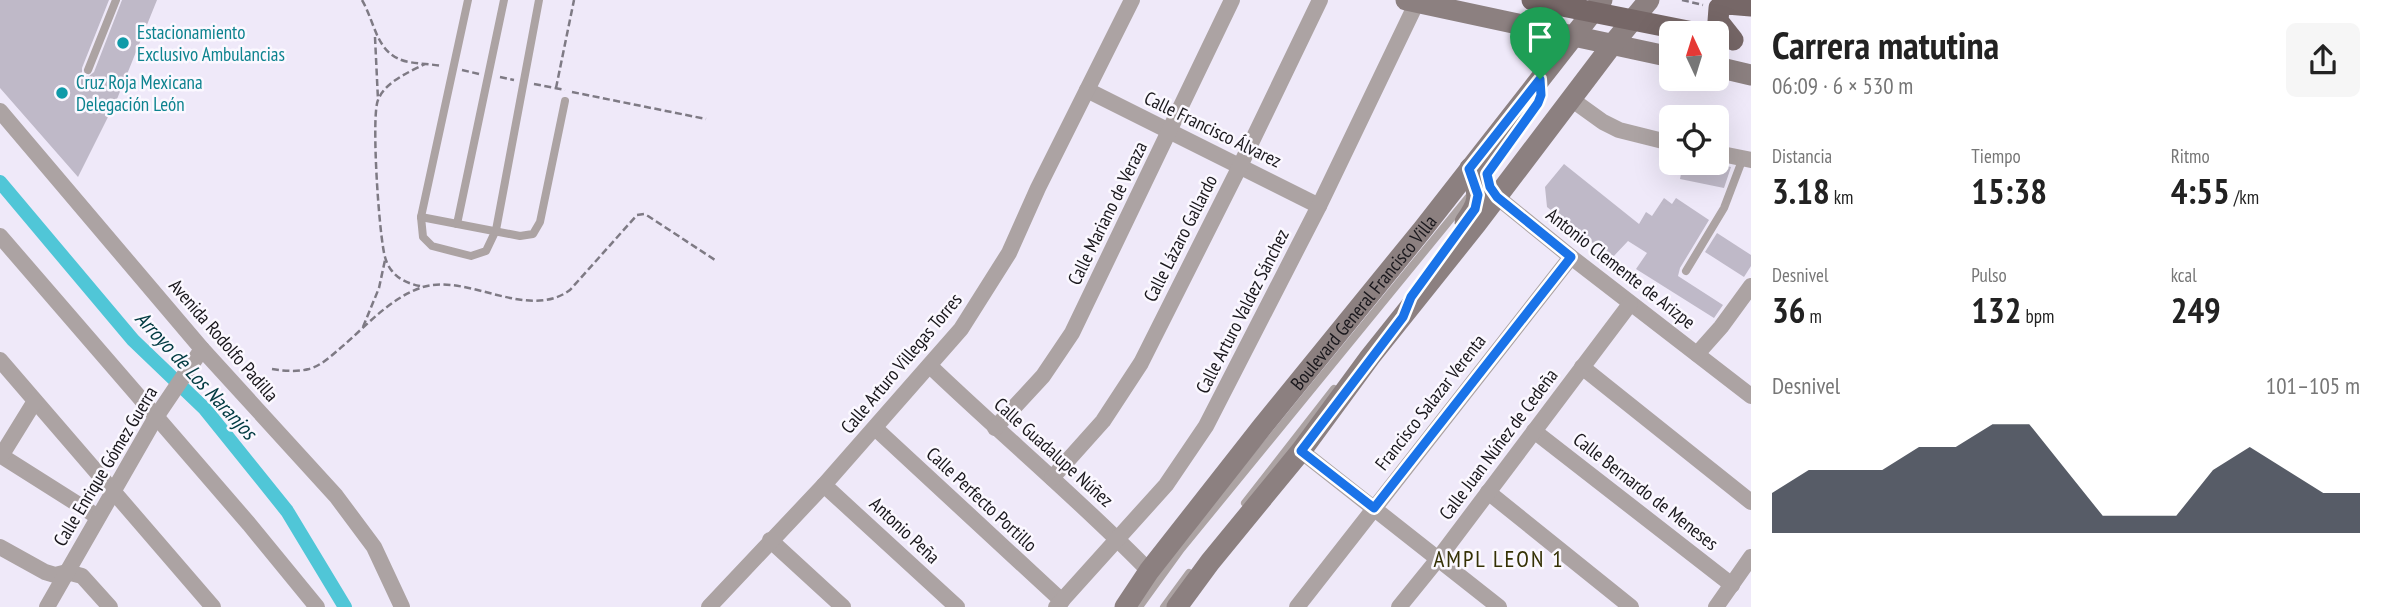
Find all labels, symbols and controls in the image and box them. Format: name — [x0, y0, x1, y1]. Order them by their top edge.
pin — [1510, 7, 1570, 79]
icon: arrive — [1521, 18, 1559, 56]
place label: Estacionamiento Exclusivo Ambulancias — [137, 20, 285, 66]
text: Carrera matutina — [1772, 20, 1999, 69]
north arrow — [1659, 21, 1729, 91]
map controls — [1659, 21, 1729, 175]
button: share — [2286, 23, 2360, 97]
marker: Estacionamiento Exclusivo Ambulancias — [115, 35, 131, 51]
place label: Cruz Roja Mexicana Delegación León — [76, 70, 202, 116]
text: 06:09 · 6 × 530 m — [1772, 71, 1913, 100]
marker: Cruz Roja Mexicana Delegación León — [54, 85, 70, 101]
street label: Calle Francisco Álvarez — [1141, 85, 1286, 173]
button: locate — [1659, 105, 1729, 175]
street label: Calle Mariano de Veraza — [1062, 137, 1152, 289]
text: Distancia — [1772, 144, 1832, 168]
text: Tiempo — [1971, 144, 2021, 168]
text: Ritmo — [2171, 144, 2210, 168]
text: 3.18 — [1772, 168, 1830, 214]
text: 15:38 — [1971, 168, 2047, 214]
text: 4:55 — [2171, 168, 2230, 214]
street label: Calle Lázaro Gallardo — [1138, 171, 1222, 305]
text: km — [1830, 185, 1853, 209]
text: /km — [2230, 185, 2259, 209]
street label: Antonio Clemente de Arizpe — [1542, 202, 1700, 334]
street label: Boulevard General Francisco Villa — [1285, 210, 1442, 395]
street label: Calle Arturo Valdez Sánchez — [1190, 225, 1294, 397]
text: Desnivel — [1772, 263, 1828, 287]
text: Pulso — [1971, 263, 2007, 287]
text: kcal — [2171, 263, 2197, 287]
street label: Avenida Rodolfo Padilla — [164, 274, 284, 406]
text: 36 — [1772, 287, 1805, 333]
text: 132 — [1971, 287, 2022, 333]
text: 249 — [2171, 287, 2221, 333]
street label: Calle Arturo Villegas Torres — [835, 288, 967, 438]
text: m — [1805, 304, 1822, 328]
text: bpm — [2022, 304, 2054, 328]
water label: Arroyo de Los Naranjos — [129, 305, 264, 446]
street label: Francisco Salazar Verenta — [1369, 329, 1491, 475]
street label: Calle Juan Núñez de Cedeña — [1433, 364, 1563, 524]
text: Desnivel — [1772, 371, 1840, 400]
text: 101–105 m — [2266, 371, 2360, 400]
street label: Calle Enrique Gómez Guerra — [48, 382, 162, 550]
street label: Calle Guadalupe Núñez — [990, 392, 1119, 512]
street label: Calle Bernardo de Meneses — [1569, 427, 1723, 555]
street label: Calle Perfecto Portillo — [922, 442, 1042, 556]
street label: Antonio Peña — [865, 492, 945, 568]
district label: AMPL LEON 1 — [1433, 544, 1565, 573]

